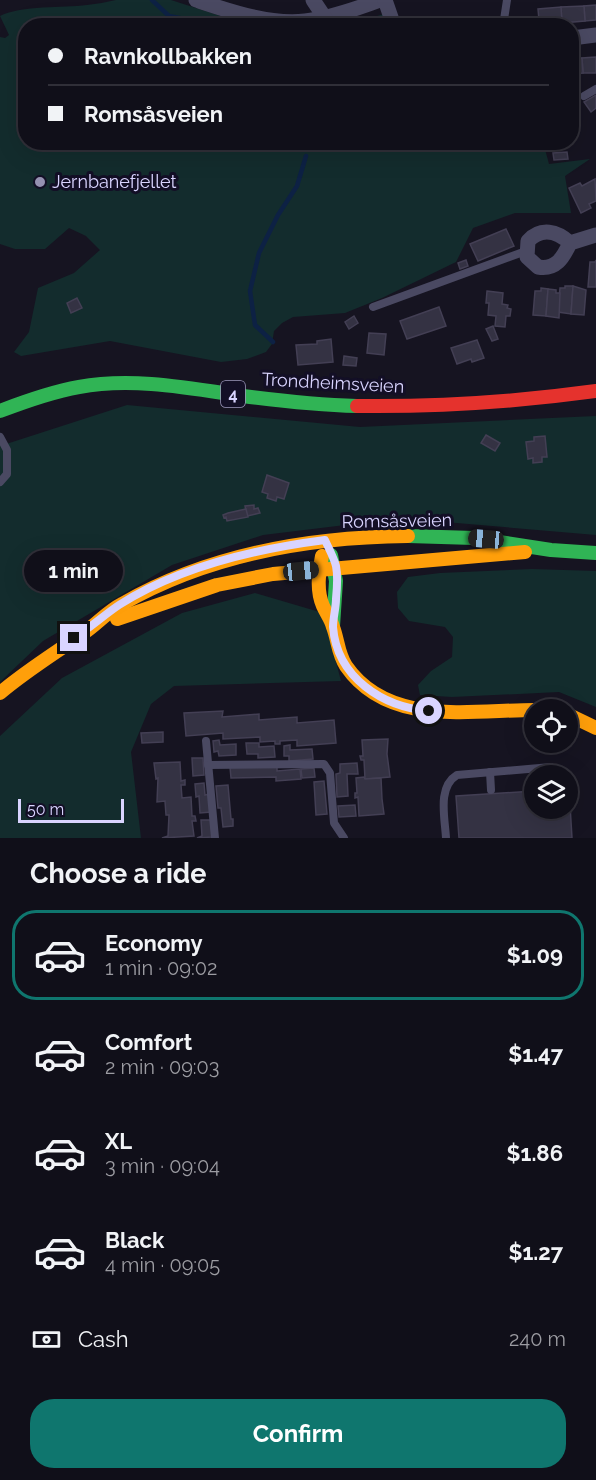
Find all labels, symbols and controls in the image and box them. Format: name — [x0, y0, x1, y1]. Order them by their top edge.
text: Ravnkollbakken — [84, 43, 252, 69]
text: Romsåsveien — [84, 101, 223, 127]
place label: Jernbanefjellet — [52, 171, 177, 192]
marker: Jernbanefjellet — [33, 175, 47, 189]
street label: Trondheimsveien — [261, 368, 405, 397]
road number: 4 — [221, 381, 245, 407]
street label: Romsåsveien — [342, 509, 452, 532]
car — [467, 528, 505, 550]
callout: 1 min — [25, 551, 124, 593]
text: 1 min — [48, 559, 99, 583]
car — [282, 560, 320, 582]
route end — [60, 624, 87, 651]
route start — [415, 697, 442, 724]
map controls — [524, 699, 578, 819]
button: locate — [524, 699, 578, 753]
button: layers — [524, 765, 578, 819]
scale bar — [18, 796, 124, 824]
text: 50 m — [27, 800, 64, 819]
text: Choose a ride — [30, 858, 206, 889]
icon: car — [33, 928, 87, 982]
text: Economy — [105, 930, 203, 956]
text: $1.09 — [507, 942, 563, 968]
text: 1 min · 09:02 — [105, 956, 217, 980]
icon: car — [33, 1027, 87, 1081]
text: Comfort — [105, 1029, 192, 1055]
text: $1.47 — [508, 1041, 563, 1067]
text: 2 min · 09:03 — [105, 1055, 220, 1079]
icon: car — [33, 1126, 87, 1180]
text: XL — [105, 1128, 132, 1154]
text: $1.86 — [507, 1140, 563, 1166]
text: 3 min · 09:04 — [105, 1154, 220, 1178]
icon: car — [33, 1225, 87, 1279]
text: Black — [105, 1227, 164, 1253]
text: $1.27 — [508, 1239, 563, 1265]
text: 4 min · 09:05 — [105, 1253, 220, 1277]
icon: cash — [30, 1323, 63, 1356]
text: Cash — [78, 1326, 129, 1352]
text: 240 m — [509, 1327, 566, 1351]
button: Confirm — [30, 1399, 566, 1468]

